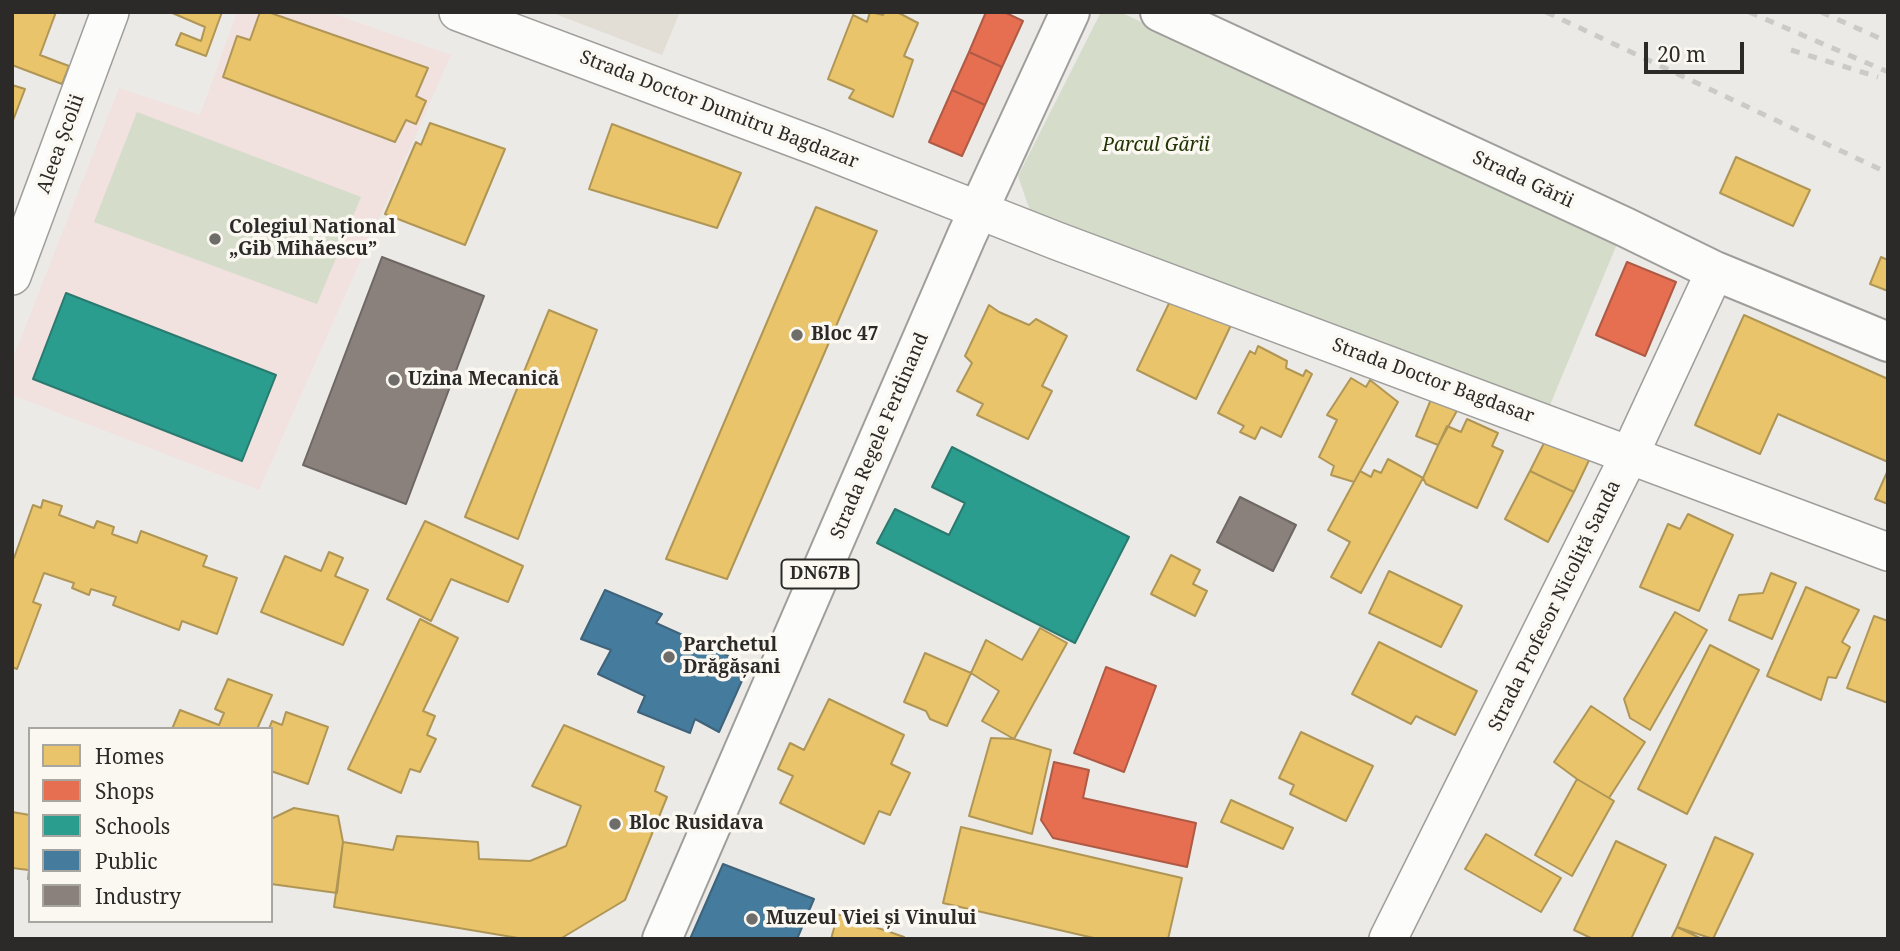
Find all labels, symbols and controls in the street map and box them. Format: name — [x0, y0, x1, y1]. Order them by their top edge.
scale bar — [1648, 28, 1748, 72]
text: 20 m — [1657, 40, 1706, 68]
street label: Strada Doctor Dumitru Bagdazar — [576, 46, 862, 174]
street label: Aleea Școlii — [33, 91, 89, 197]
park label: Parcul Gării — [1102, 135, 1210, 157]
street label: Strada Gării — [1469, 147, 1577, 213]
place label: Colegiul Național „Gib Mihăescu” — [229, 217, 396, 261]
marker: Colegiul Național „Gib Mihăescu” — [207, 231, 223, 247]
place label: Bloc 47 — [811, 324, 879, 346]
marker: Bloc 47 — [789, 327, 805, 343]
street label: Strada Regele Ferdinand — [826, 329, 934, 543]
street label: Strada Doctor Bagdasar — [1329, 334, 1537, 428]
place label: Uzina Mecanică — [408, 369, 559, 391]
marker: Uzina Mecanică — [386, 372, 402, 388]
street label: Strada Profesor Nicoliță Sanda — [1484, 477, 1626, 735]
road number: DN67B — [782, 560, 858, 588]
place label: Parchetul Drăgășani — [683, 635, 780, 679]
marker: Parchetul Drăgășani — [661, 649, 677, 665]
legend — [28, 727, 273, 923]
text: Homes — [95, 742, 164, 770]
text: Shops — [95, 777, 154, 805]
text: Schools — [95, 812, 170, 840]
place label: Bloc Rusidava — [629, 813, 764, 835]
marker: Bloc Rusidava — [607, 816, 623, 832]
text: Public — [95, 847, 157, 875]
text: Industry — [95, 882, 181, 910]
place label: Muzeul Viei și Vinului — [766, 908, 977, 930]
marker: Muzeul Viei și Vinului — [744, 911, 760, 927]

